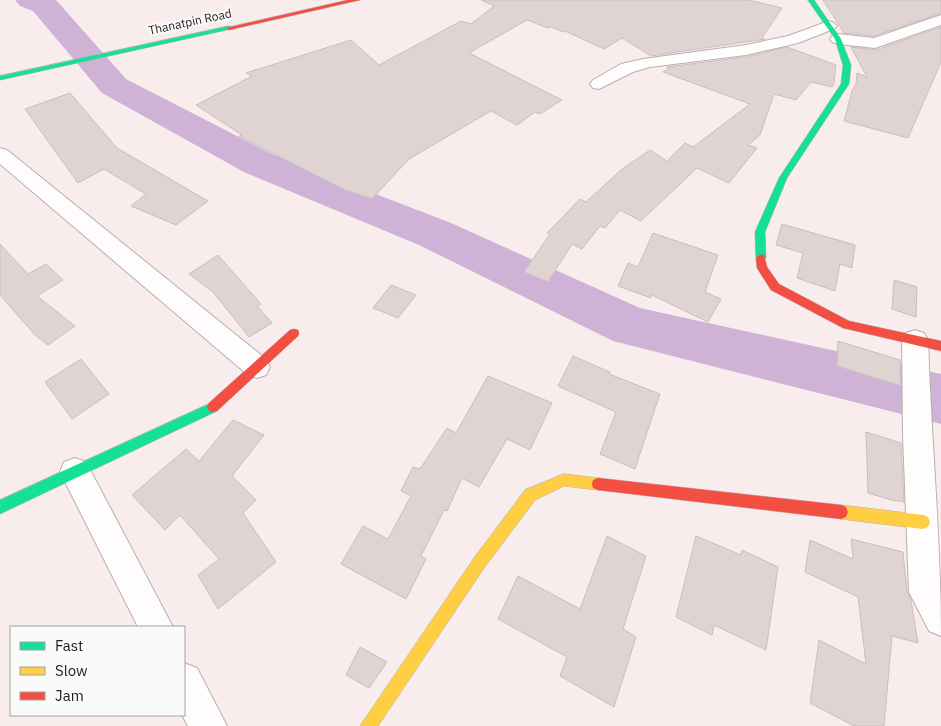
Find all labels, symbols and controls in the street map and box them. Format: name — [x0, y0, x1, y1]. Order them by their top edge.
street label: Thanatpin Road — [147, 5, 233, 38]
legend — [10, 626, 185, 716]
text: Fast — [55, 636, 83, 655]
text: Slow — [55, 661, 88, 680]
text: Jam — [55, 686, 84, 705]

